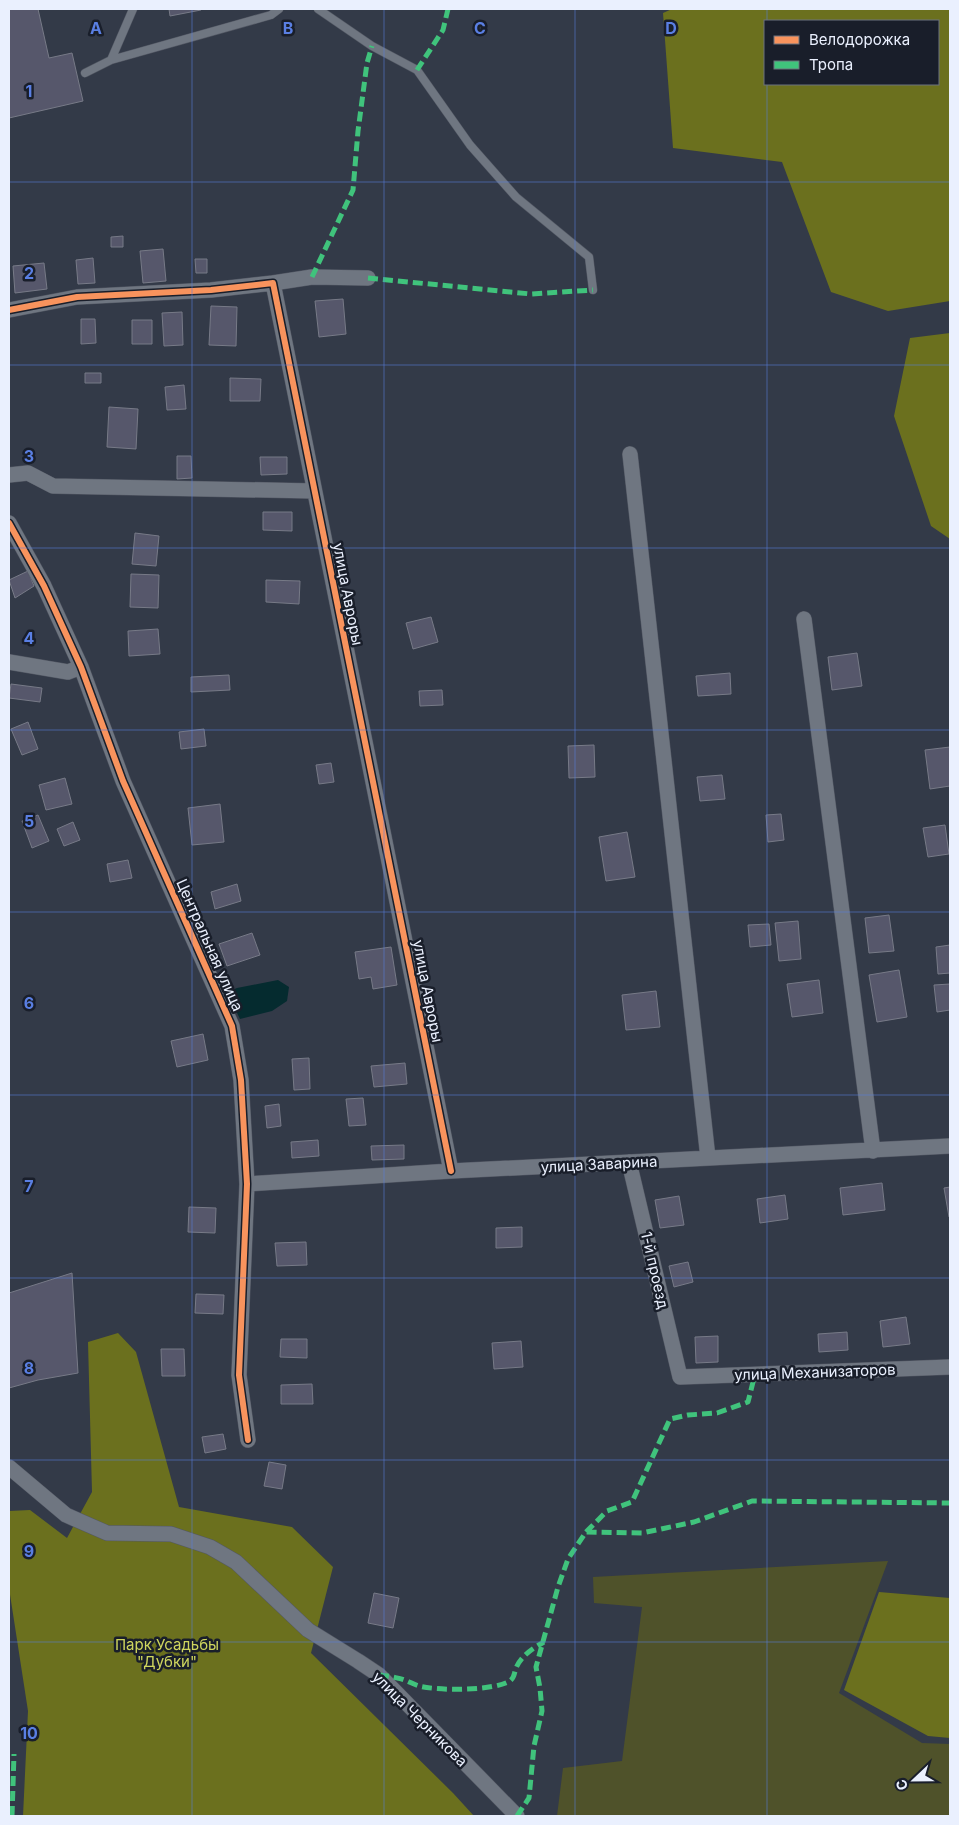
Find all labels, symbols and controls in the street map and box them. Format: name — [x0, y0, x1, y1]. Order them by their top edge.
text: A — [90, 18, 102, 38]
text: B — [283, 18, 293, 38]
text: C — [474, 18, 486, 38]
text: D — [665, 18, 677, 38]
legend — [764, 20, 939, 85]
text: Велодорожка — [809, 30, 910, 49]
text: Тропа — [809, 55, 853, 74]
text: 1 — [26, 81, 32, 101]
text: 2 — [24, 263, 34, 283]
text: 3 — [24, 446, 34, 466]
street label: улица Авроры — [329, 541, 367, 647]
text: 4 — [24, 628, 35, 648]
text: 5 — [24, 811, 34, 831]
street label: Центральная улица — [172, 876, 248, 1014]
street label: улица Авроры — [409, 938, 447, 1044]
text: 6 — [24, 993, 34, 1013]
street label: улица Заварина — [540, 1151, 658, 1177]
text: 7 — [24, 1176, 34, 1196]
street label: 1-й проезд — [637, 1230, 673, 1310]
text: 8 — [24, 1358, 34, 1378]
street label: улица Механизаторов — [734, 1360, 896, 1384]
text: 9 — [24, 1541, 34, 1561]
park label: Парк Усадьбы "Дубки" — [115, 1635, 219, 1671]
street label: улица Черникова — [368, 1667, 472, 1771]
text: 10 — [20, 1723, 38, 1743]
north arrow — [889, 1755, 939, 1805]
text: С — [892, 1777, 911, 1793]

